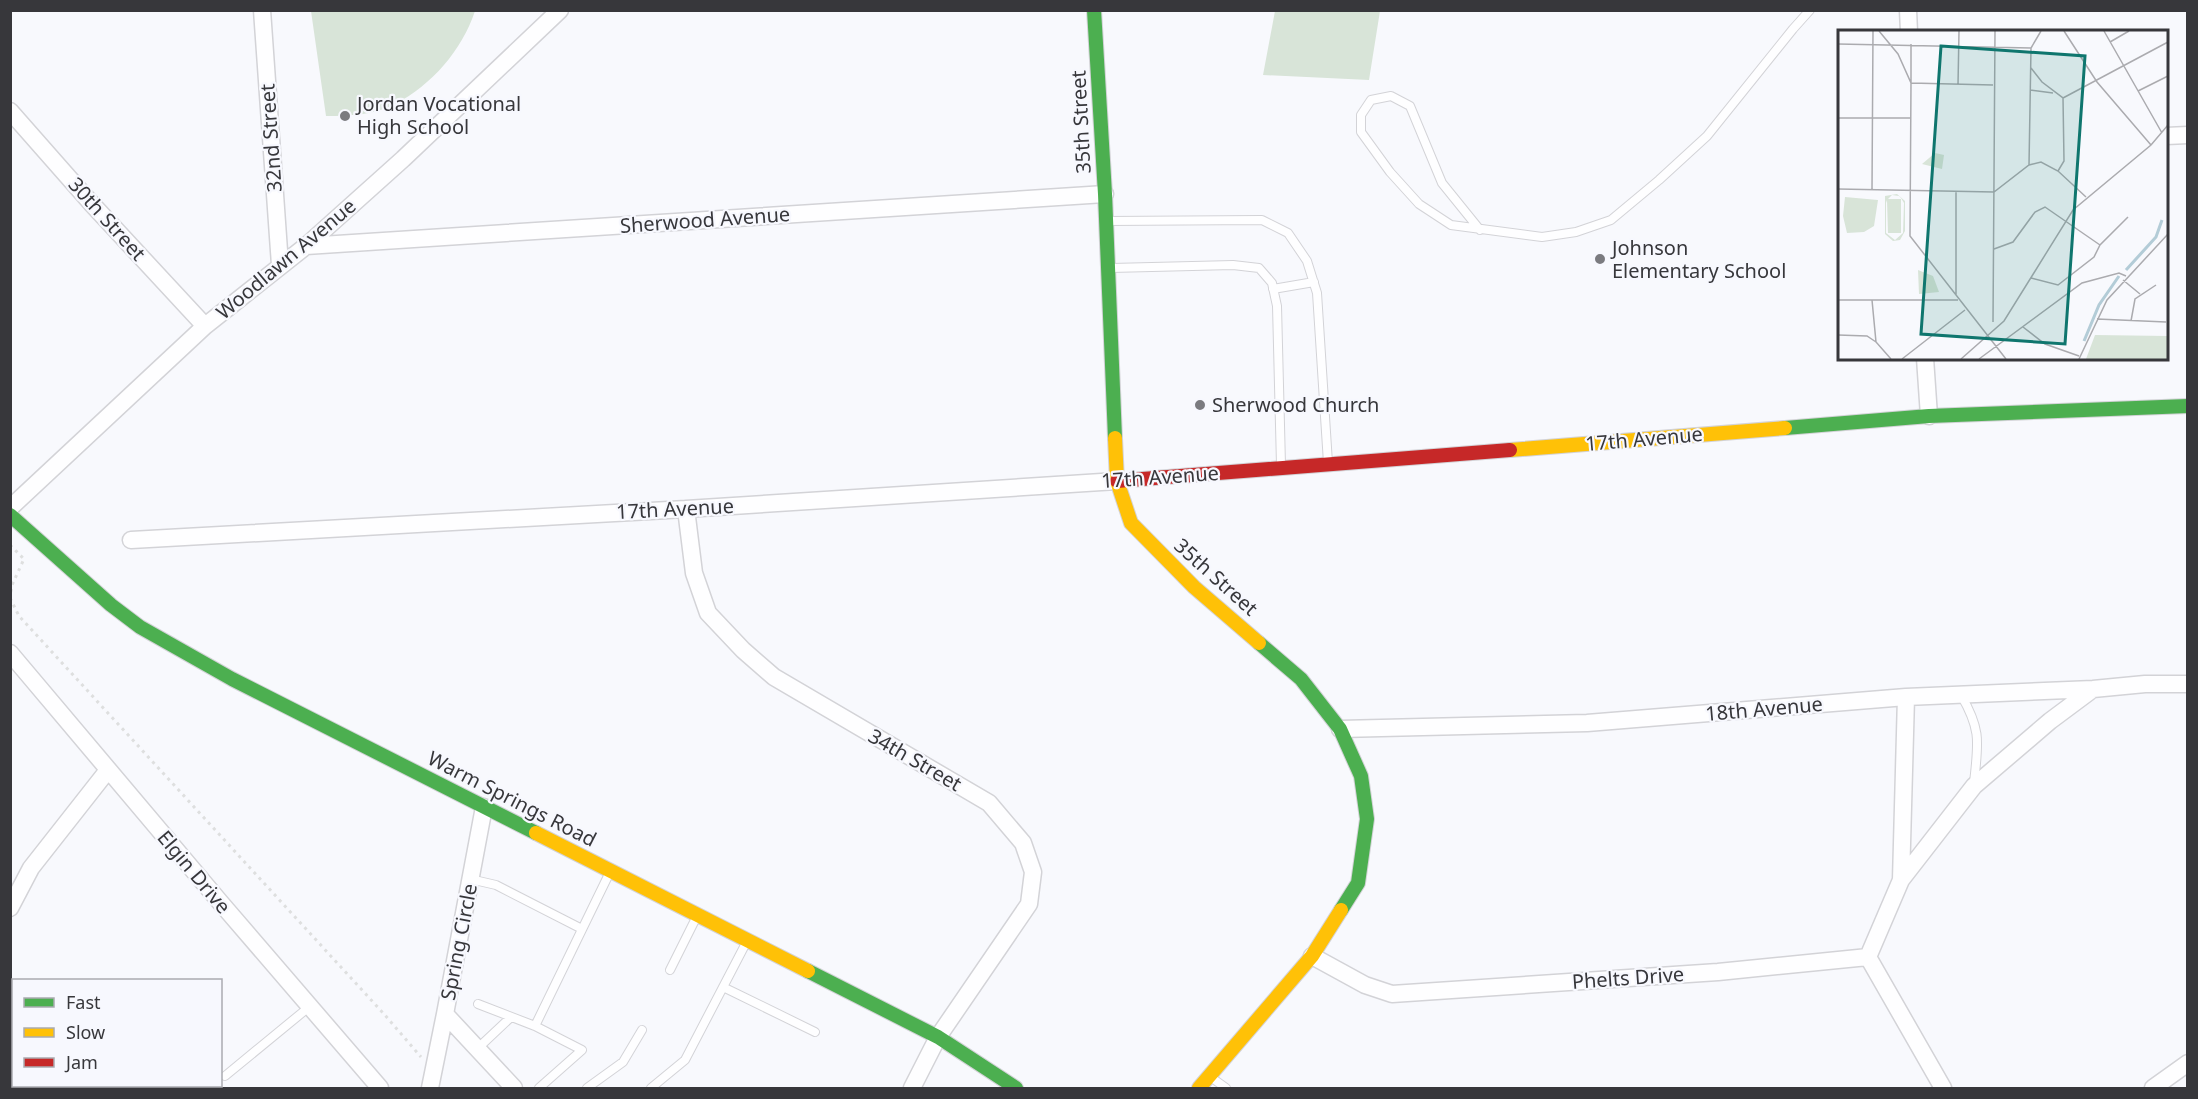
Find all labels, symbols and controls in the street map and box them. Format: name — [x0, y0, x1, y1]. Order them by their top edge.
inset map — [1838, 30, 2168, 360]
street label: 35th Street — [1064, 70, 1097, 174]
street label: 32nd Street — [253, 83, 288, 193]
place label: Jordan Vocational High School — [355, 90, 521, 140]
marker: Jordan Vocational High School — [338, 109, 352, 123]
street label: 30th Street — [63, 171, 152, 266]
street label: Woodlawn Avenue — [210, 192, 361, 325]
street label: Sherwood Avenue — [619, 200, 791, 239]
place label: Johnson Elementary School — [1610, 234, 1786, 284]
marker: Johnson Elementary School — [1593, 252, 1607, 266]
place label: Sherwood Church — [1212, 391, 1379, 418]
marker: Sherwood Church — [1193, 398, 1207, 412]
street label: 17th Avenue — [1584, 420, 1704, 457]
street label: 17th Avenue — [1100, 459, 1220, 494]
street label: 17th Avenue — [615, 492, 735, 525]
street label: 35th Street — [1169, 532, 1264, 621]
street label: 18th Avenue — [1704, 690, 1824, 727]
street label: 34th Street — [864, 722, 967, 797]
street label: Warm Springs Road — [423, 744, 601, 853]
street label: Elgin Drive — [152, 824, 237, 919]
street label: Spring Circle — [434, 881, 483, 1003]
street label: Phelts Drive — [1571, 960, 1685, 995]
legend — [12, 979, 222, 1087]
text: Fast — [66, 990, 101, 1014]
text: Slow — [66, 1020, 105, 1044]
text: Jam — [64, 1050, 98, 1074]

